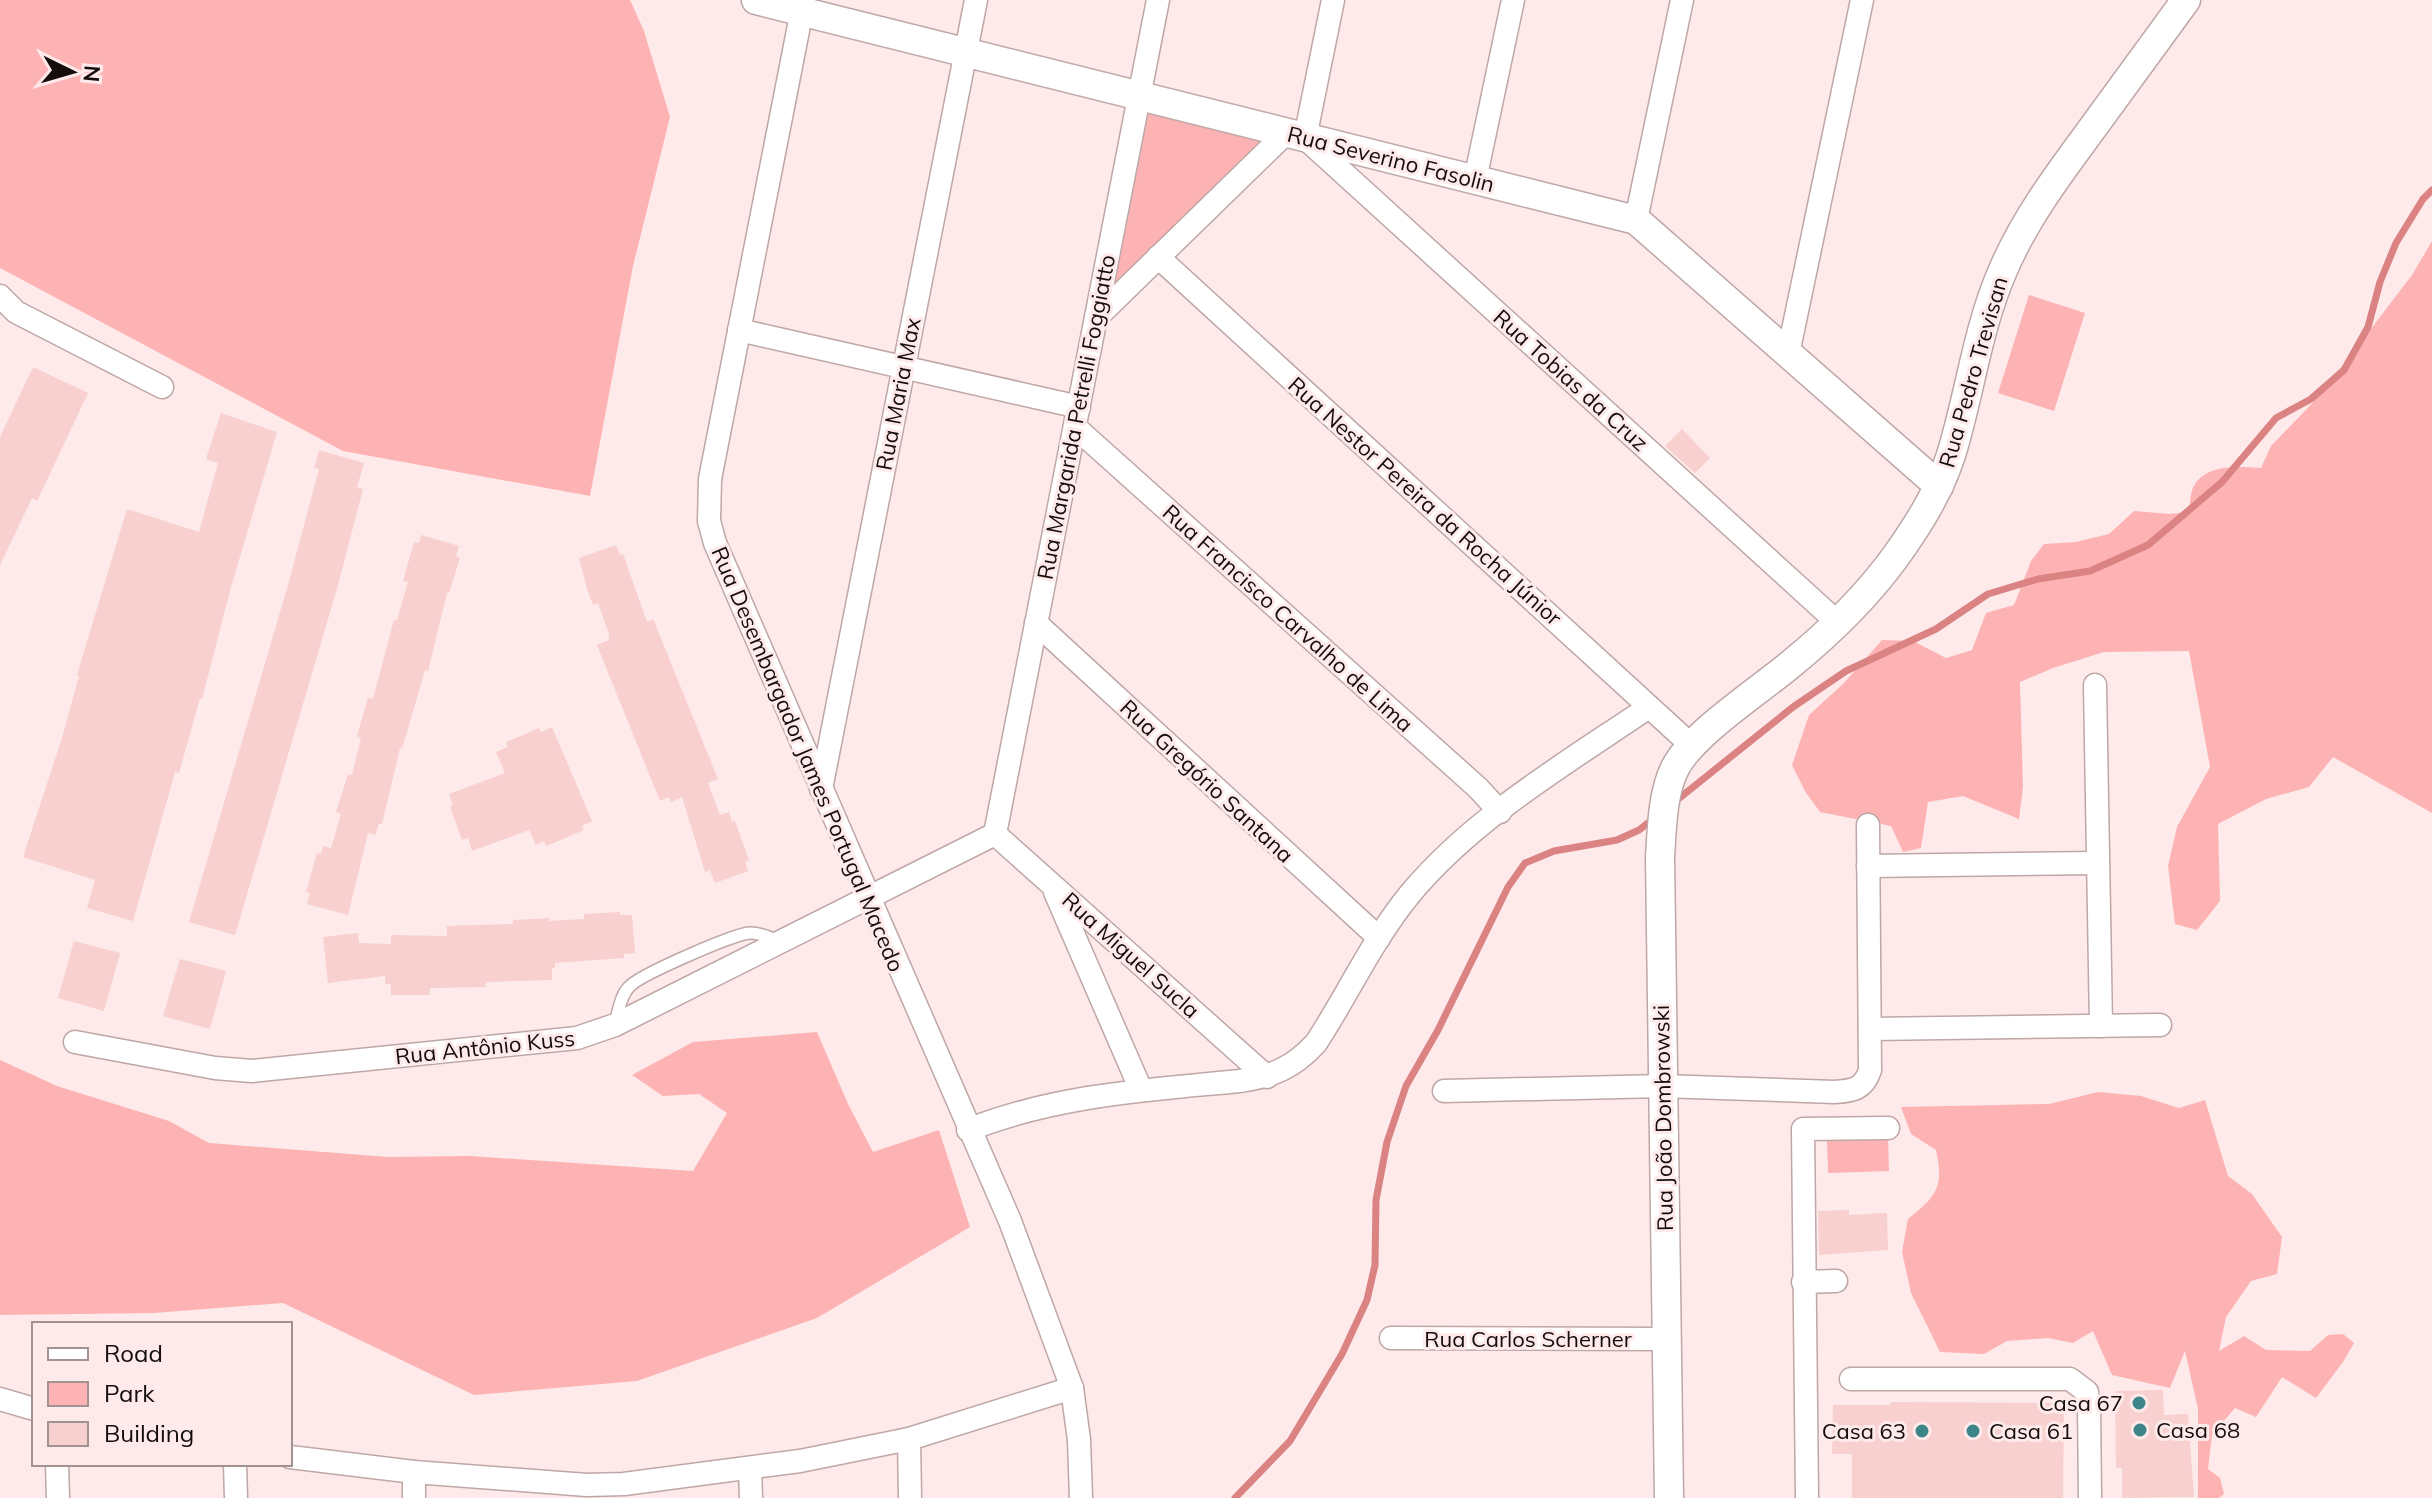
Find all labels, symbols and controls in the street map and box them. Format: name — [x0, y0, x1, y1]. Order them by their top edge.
north arrow — [32, 32, 112, 112]
text: N — [77, 64, 107, 83]
street label: Rua Severino Fasolin — [1285, 120, 1497, 198]
street label: Rua Margarida Petrelli Foggiatto — [1031, 252, 1121, 582]
street label: Rua Pedro Trevisan — [1932, 273, 2014, 471]
street label: Rua Tobias da Cruz — [1488, 303, 1654, 457]
street label: Rua Maria Max — [869, 315, 927, 473]
street label: Rua Nestor Pereira da Rocha Júnior — [1282, 371, 1568, 631]
street label: Rua Francisco Carvalho de Lima — [1157, 498, 1419, 738]
street label: Rua Desembargador James Portugal Macedo — [705, 542, 911, 976]
street label: Rua Gregório Santana — [1114, 693, 1300, 869]
street label: Rua Miguel Sucla — [1056, 886, 1206, 1024]
street label: Rua João Dombrowski — [1647, 1005, 1679, 1231]
street label: Rua Antônio Kuss — [394, 1024, 576, 1070]
legend — [32, 1322, 292, 1466]
street label: Rua Carlos Scherner — [1424, 1325, 1632, 1353]
text: Road — [104, 1338, 163, 1368]
text: Park — [104, 1378, 155, 1408]
place label: Casa 67 — [2039, 1389, 2123, 1417]
marker: Casa 67 — [2130, 1394, 2148, 1412]
place label: Casa 68 — [2156, 1416, 2240, 1444]
place label: Casa 63 — [1822, 1417, 1906, 1445]
place label: Casa 61 — [1989, 1417, 2073, 1445]
text: Building — [104, 1418, 194, 1448]
marker: Casa 68 — [2131, 1421, 2149, 1439]
marker: Casa 63 — [1913, 1422, 1931, 1440]
marker: Casa 61 — [1964, 1422, 1982, 1440]

